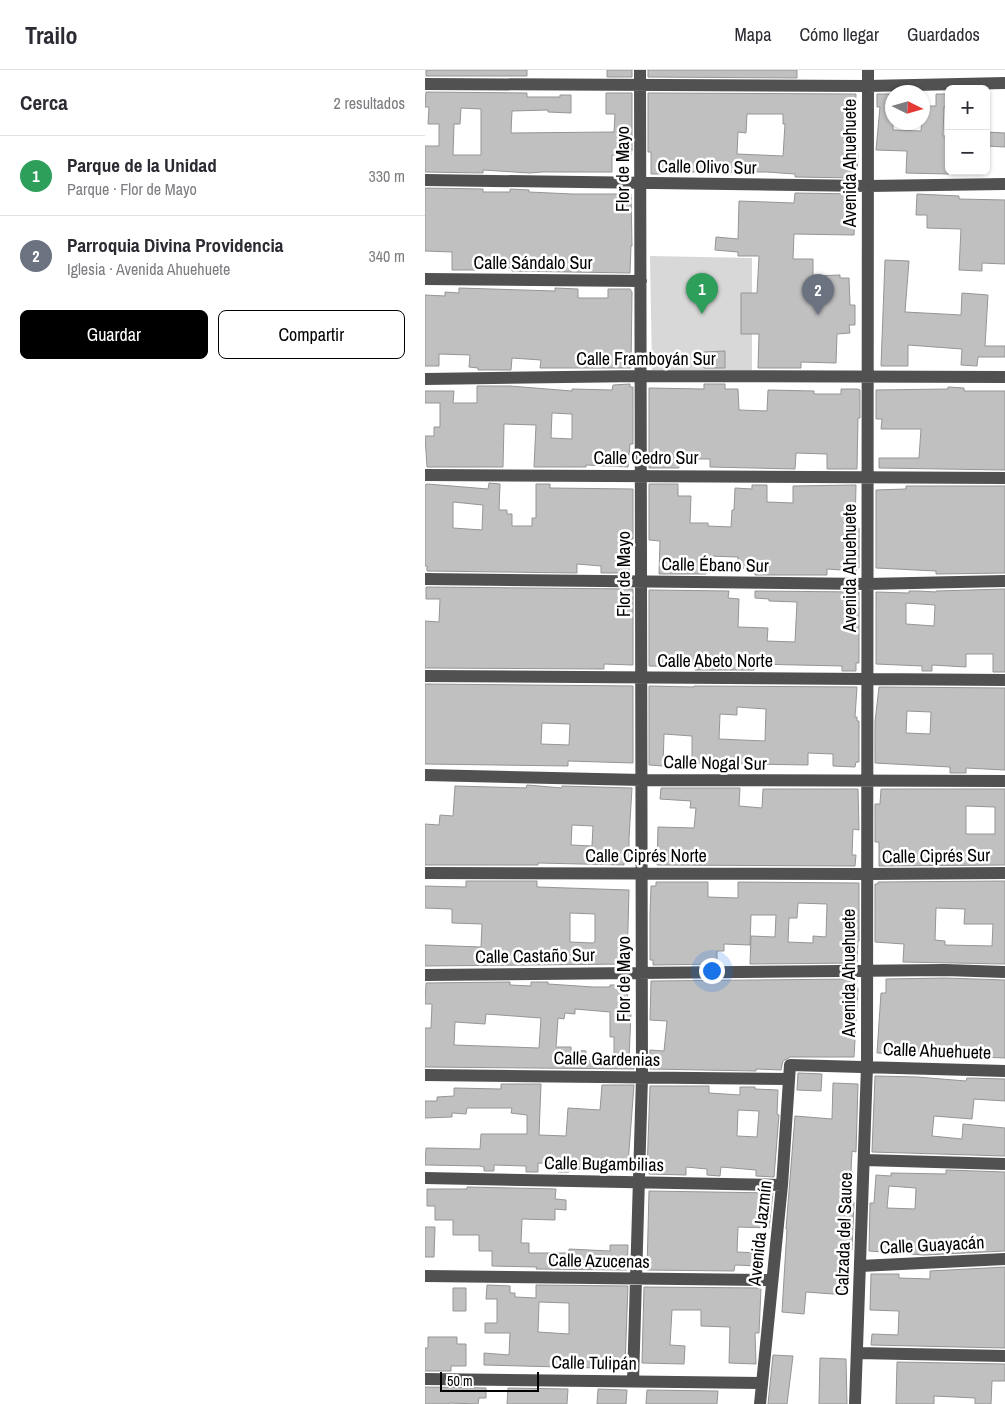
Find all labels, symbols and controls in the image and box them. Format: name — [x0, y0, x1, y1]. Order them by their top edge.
text: Trailo — [25, 19, 78, 51]
text: Mapa — [734, 22, 771, 47]
text: Cómo llegar — [799, 22, 879, 47]
text: Guardados — [907, 22, 980, 47]
north arrow — [885, 85, 930, 130]
map controls — [945, 85, 990, 175]
button: + — [945, 85, 990, 130]
text: Cerca — [20, 88, 68, 117]
text: 2 resultados — [334, 92, 405, 114]
street label: Avenida Ahuehuete — [837, 99, 862, 228]
street label: Flor de Mayo — [610, 126, 635, 212]
button: − — [945, 130, 990, 175]
text: Parque de la Unidad — [67, 152, 217, 178]
street label: Calle Olivo Sur — [657, 153, 757, 180]
text: 1 — [32, 165, 40, 187]
text: 330 m — [369, 165, 405, 187]
text: Parque · Flor de Mayo — [67, 178, 197, 200]
text: Parroquia Divina Providencia — [67, 232, 284, 258]
text: 2 — [32, 245, 40, 267]
text: 340 m — [369, 245, 405, 267]
street label: Calle Sándalo Sur — [474, 250, 593, 275]
text: Iglesia · Avenida Ahuehuete — [67, 258, 230, 280]
pin: 1 — [686, 273, 718, 314]
pin: 2 — [802, 274, 834, 315]
button: Guardar — [20, 310, 208, 359]
button: Compartir — [218, 310, 405, 359]
street label: Calle Framboyán Sur — [576, 346, 716, 371]
street label: Calle Cedro Sur — [594, 445, 699, 470]
street label: Avenida Ahuehuete — [837, 504, 862, 633]
street label: Flor de Mayo — [611, 531, 636, 617]
street label: Calle Ébano Sur — [661, 551, 769, 578]
street label: Calle Abeto Norte — [657, 648, 773, 673]
street label: Calle Nogal Sur — [663, 749, 767, 776]
street label: Calle Ciprés Sur — [882, 842, 990, 869]
street label: Calle Ciprés Norte — [585, 843, 707, 868]
street label: Avenida Ahuehuete — [836, 909, 861, 1038]
street label: Flor de Mayo — [611, 936, 636, 1022]
street label: Calle Castaño Sur — [475, 942, 595, 969]
your location — [699, 958, 725, 984]
street label: Calle Ahuehuete — [882, 1036, 992, 1065]
street label: Calle Gardenias — [553, 1045, 661, 1072]
street label: Calle Bugambilias — [544, 1150, 664, 1177]
street label: Calzada del Sauce — [829, 1172, 858, 1296]
street label: Avenida Jazmín — [741, 1179, 777, 1288]
street label: Calle Guayacán — [879, 1229, 985, 1260]
street label: Calle Azucenas — [548, 1247, 650, 1274]
street label: Calle Tulipán — [551, 1349, 637, 1376]
scale bar — [440, 1369, 539, 1392]
text: 50 m — [447, 1372, 473, 1390]

